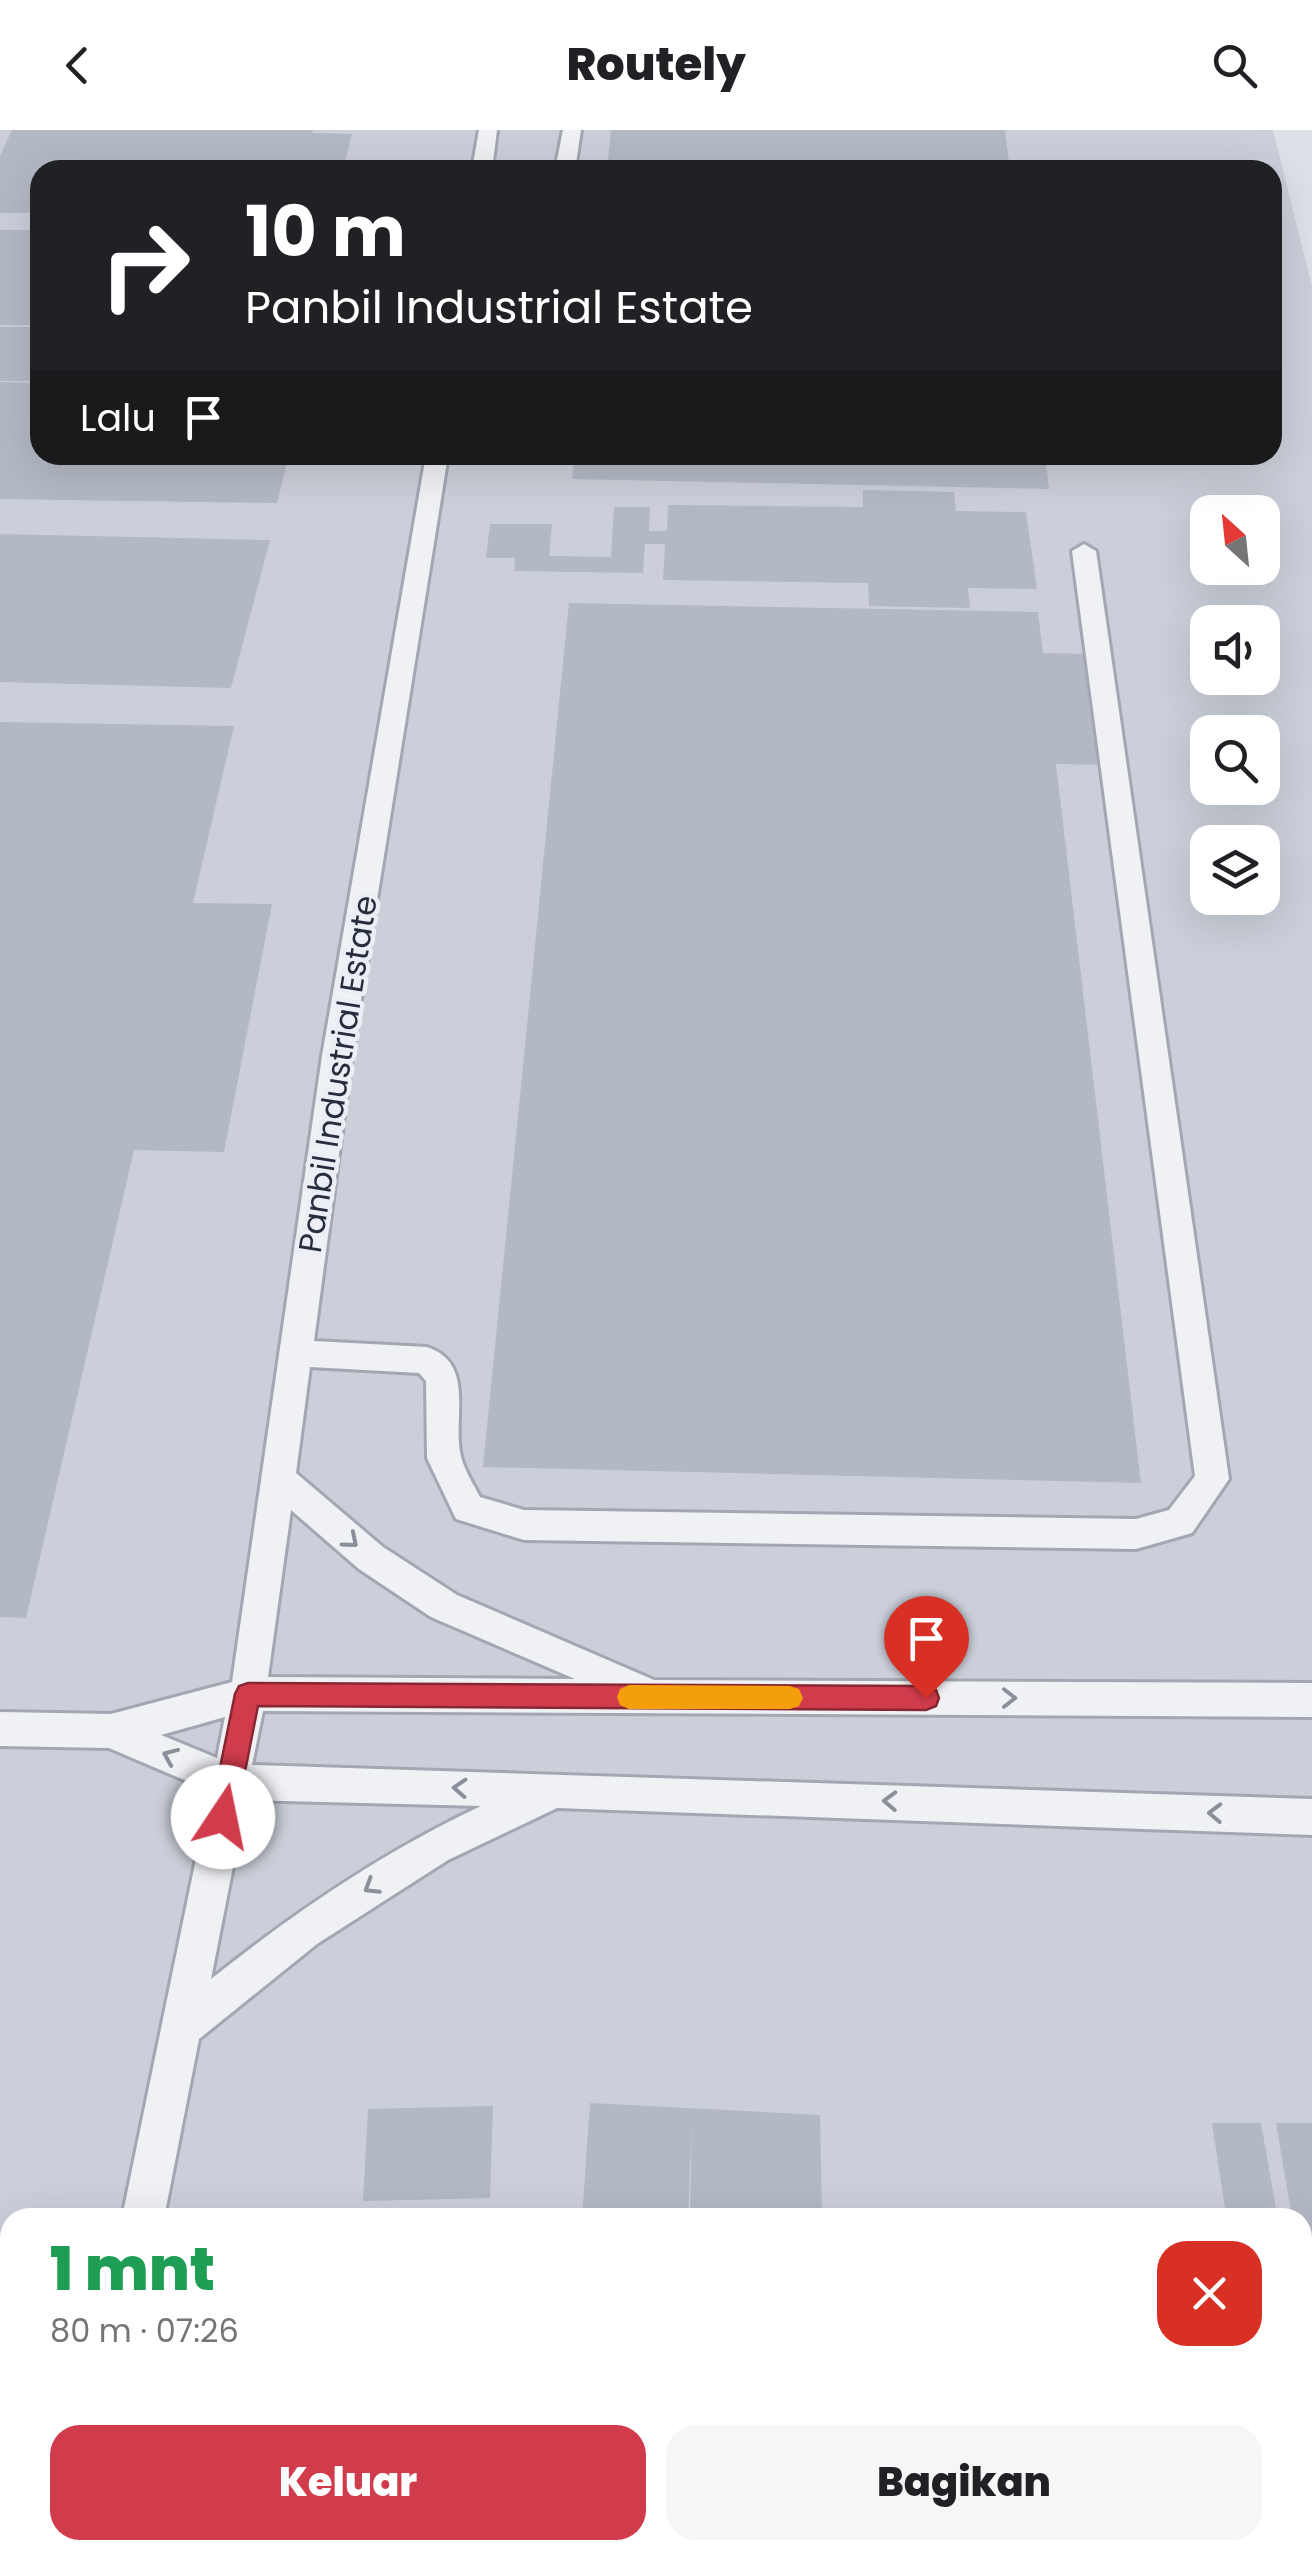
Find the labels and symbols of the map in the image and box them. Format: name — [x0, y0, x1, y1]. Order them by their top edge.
north arrow — [1190, 495, 1280, 585]
street label: Panbil Industrial Estate — [287, 892, 388, 1256]
one-way arrow — [339, 1529, 357, 1547]
pin — [884, 1596, 969, 1699]
one-way arrow — [1002, 1687, 1018, 1709]
one-way arrow — [163, 1748, 181, 1768]
position arrow — [171, 1765, 275, 1869]
one-way arrow — [452, 1778, 468, 1799]
one-way arrow — [881, 1791, 897, 1812]
one-way arrow — [1206, 1803, 1222, 1824]
one-way arrow — [364, 1875, 382, 1894]

